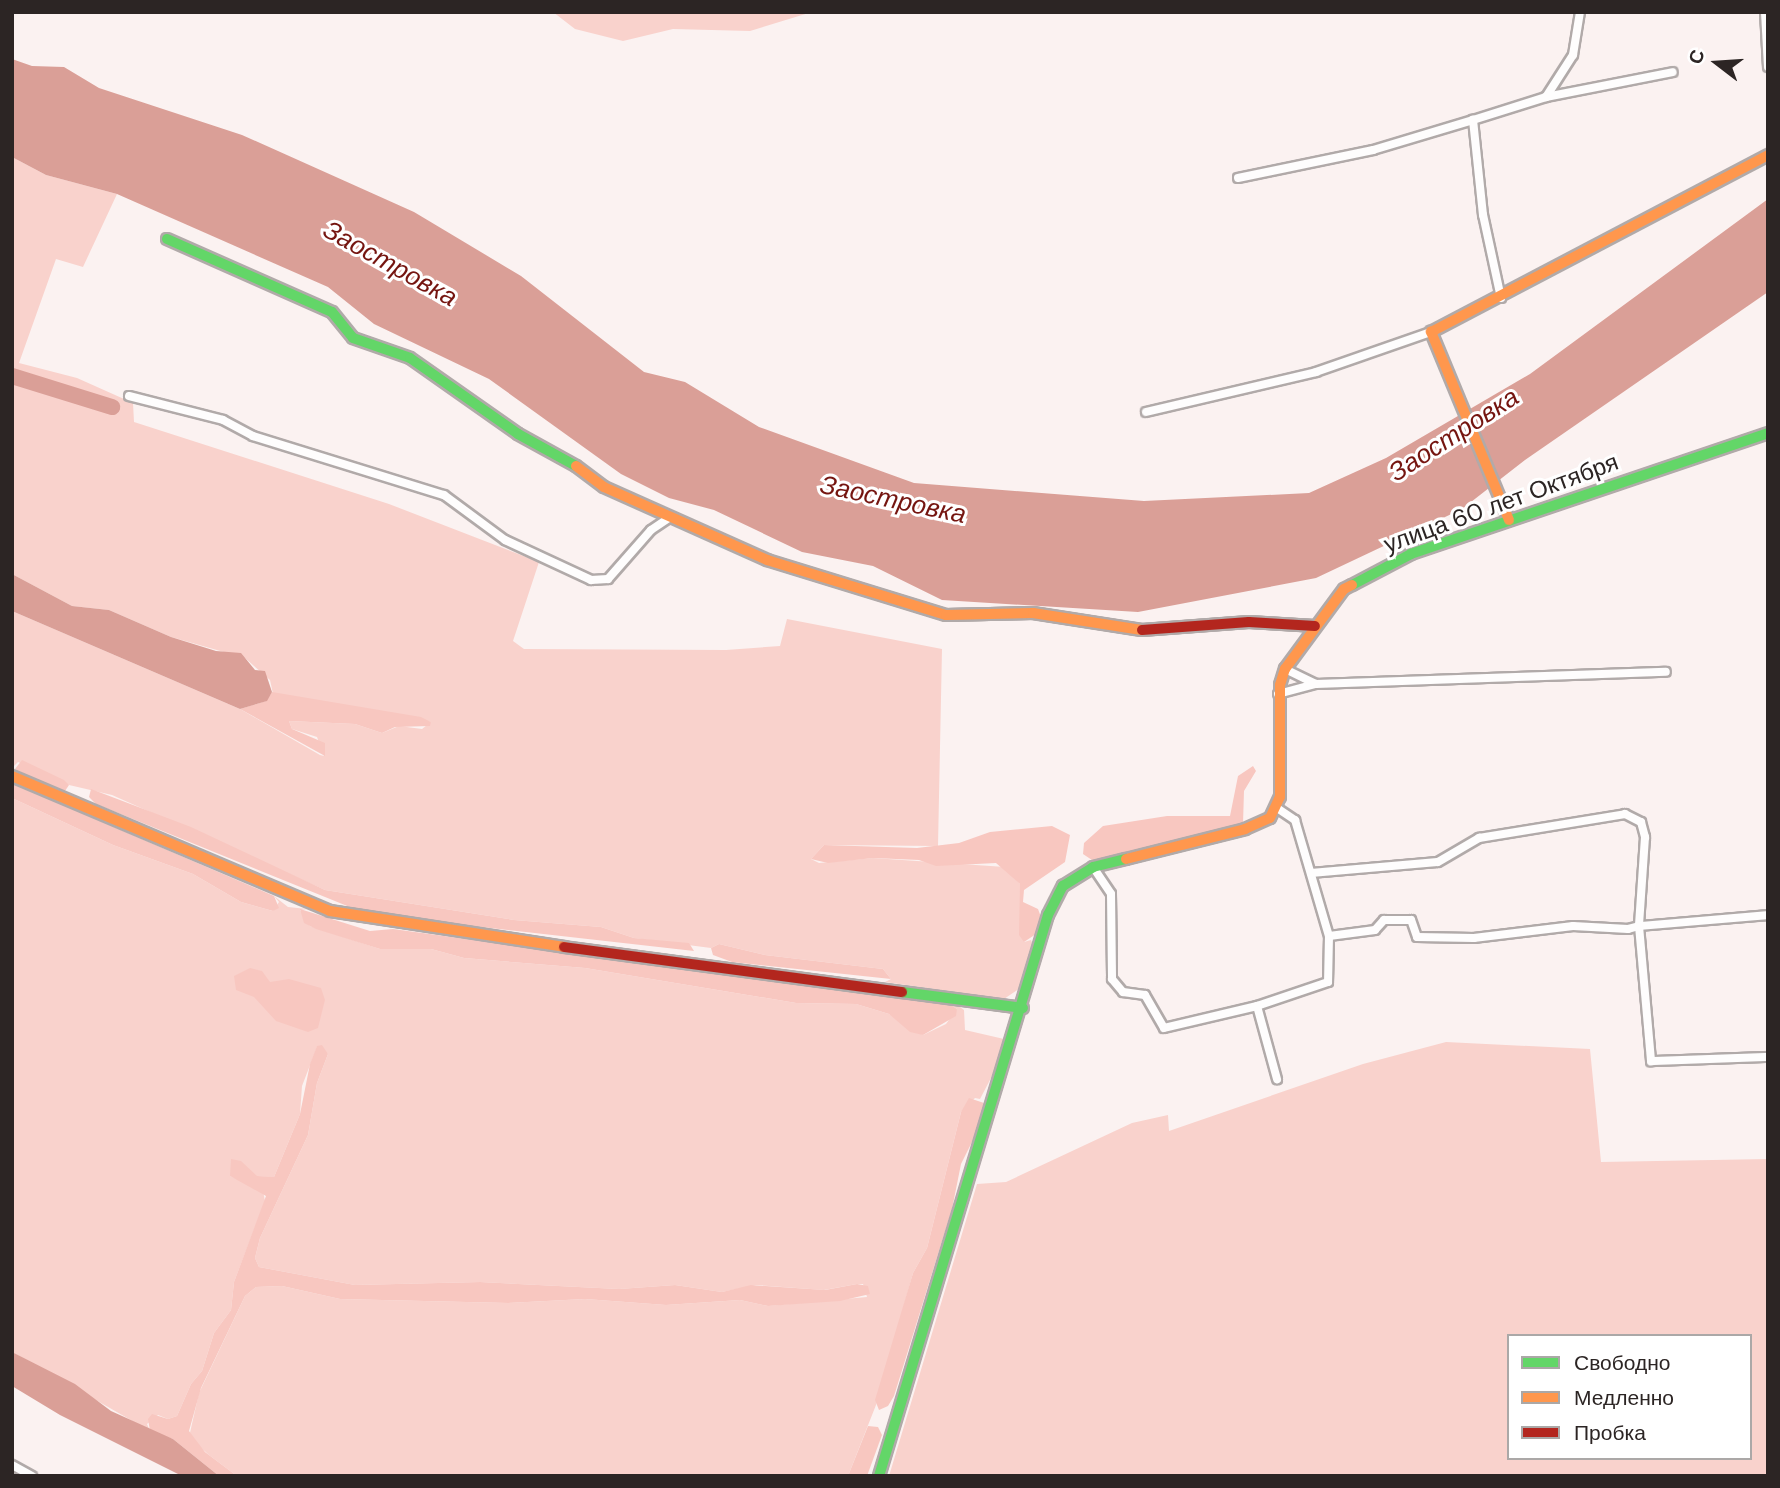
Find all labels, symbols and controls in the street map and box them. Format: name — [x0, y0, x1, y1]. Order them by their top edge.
north arrow — [1682, 28, 1752, 98]
text: С — [1682, 46, 1710, 67]
water label: Заостровка — [318, 214, 462, 314]
water label: Заостровка — [1383, 381, 1525, 489]
street label: улица 60 лет Октября — [1380, 447, 1622, 559]
water label: Заостровка — [817, 469, 969, 531]
legend — [1507, 1334, 1752, 1460]
text: Свободно — [1574, 1349, 1671, 1377]
text: Медленно — [1574, 1384, 1674, 1412]
text: Пробка — [1574, 1419, 1646, 1447]

